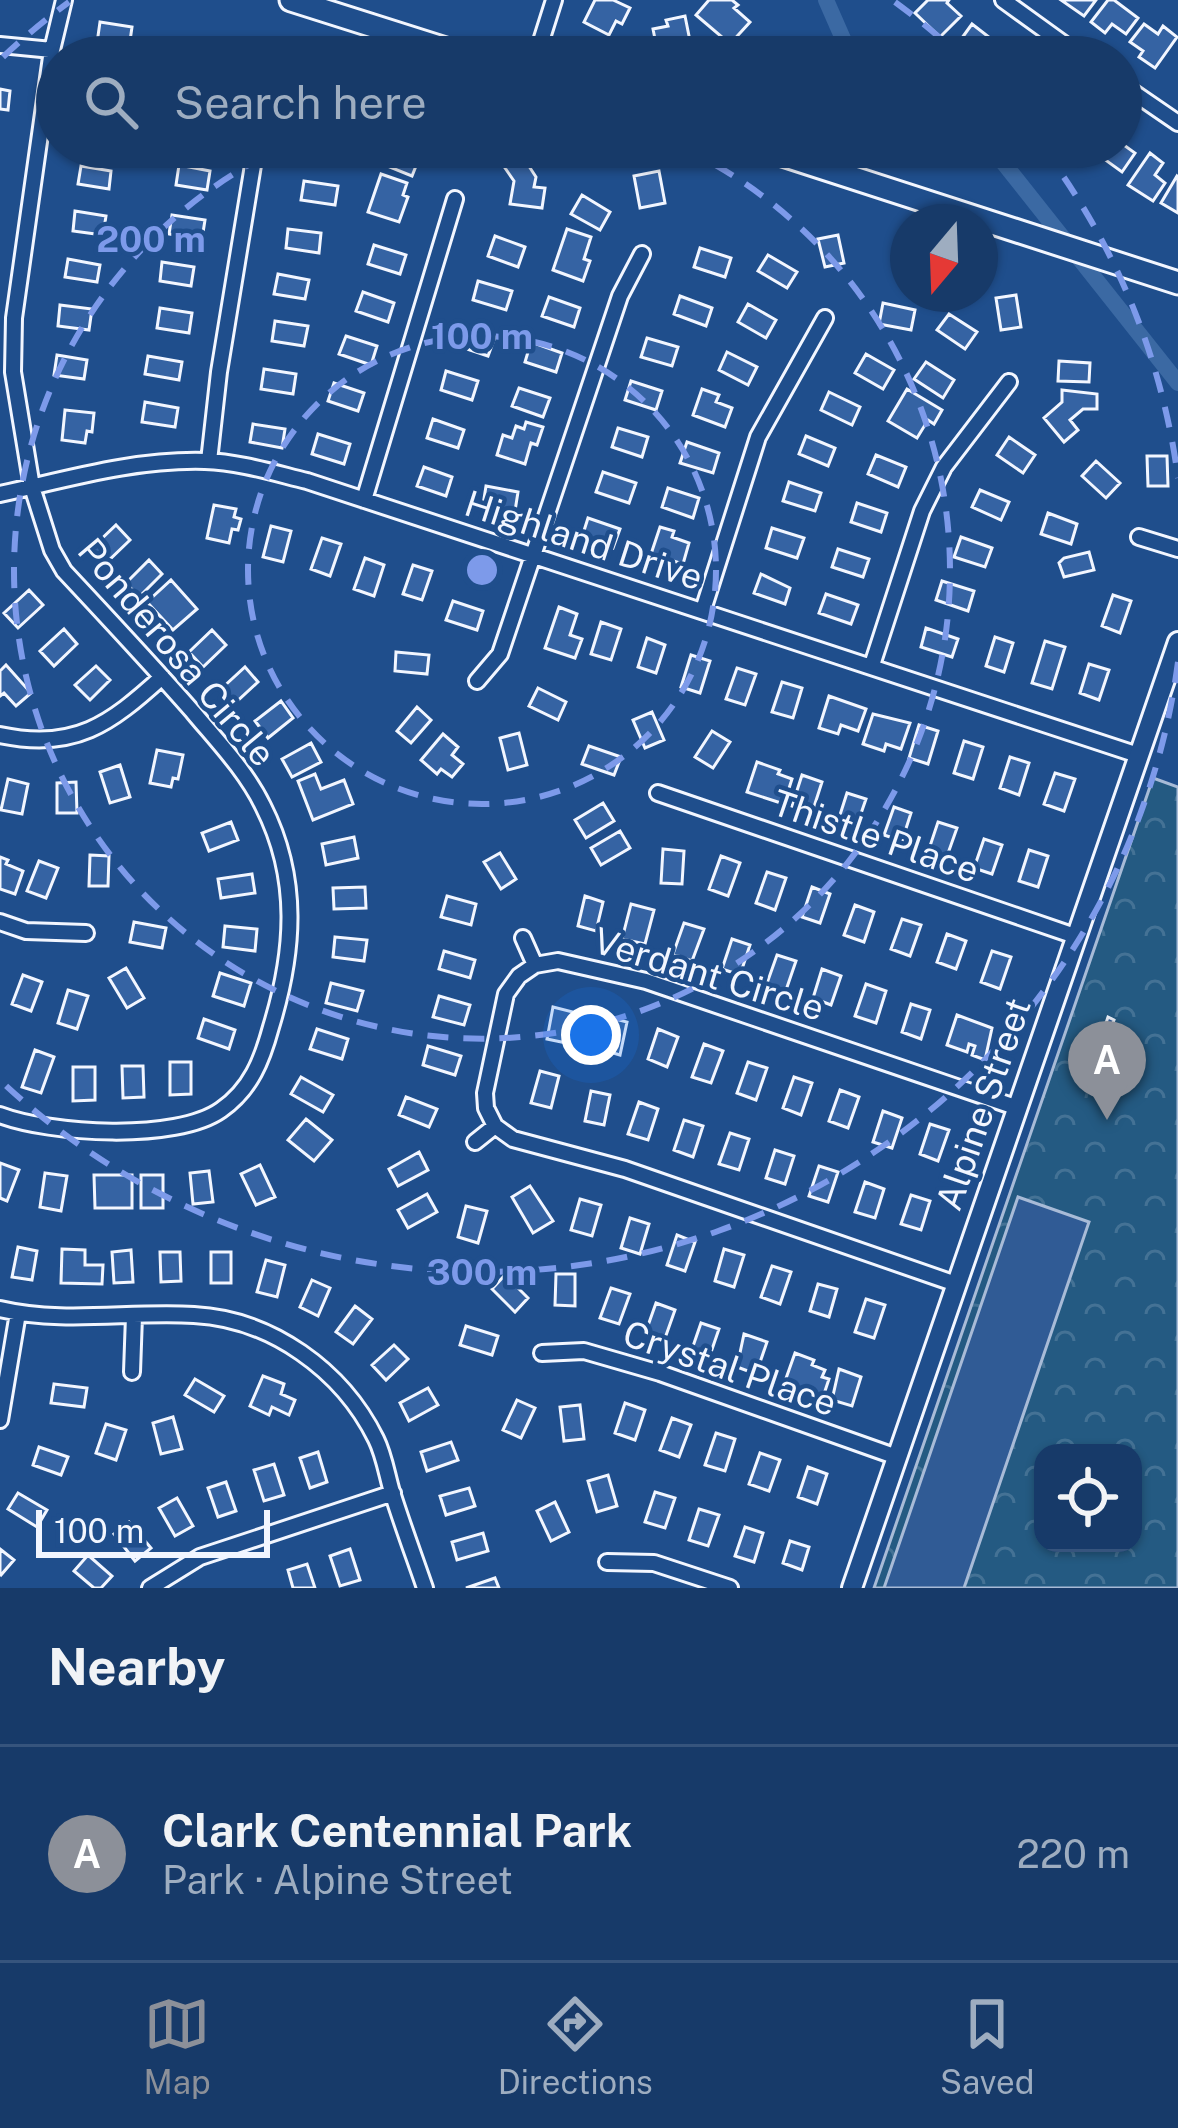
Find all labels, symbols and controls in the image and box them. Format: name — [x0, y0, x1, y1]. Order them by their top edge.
search box — [36, 36, 1142, 168]
icon: search — [78, 69, 144, 135]
text: Search here — [174, 76, 427, 129]
north arrow — [890, 204, 998, 312]
text: 200 m — [96, 218, 206, 260]
text: 100 m — [431, 315, 533, 357]
street label: Highland Drive — [460, 482, 708, 598]
street label: Ponderosa Circle — [70, 530, 284, 774]
centre of rings — [461, 549, 503, 591]
street label: Thistle Place — [767, 781, 985, 891]
street label: Verdant Circle — [589, 919, 829, 1029]
street label: Alpine Street — [927, 992, 1039, 1216]
your location — [561, 1005, 621, 1065]
pin: A — [1068, 1021, 1146, 1120]
text: 300 m — [427, 1251, 537, 1293]
street label: Crystal Place — [618, 1312, 842, 1424]
map controls — [1034, 1444, 1142, 1552]
button: locate — [1034, 1444, 1142, 1552]
scale bar — [36, 1504, 270, 1557]
text: 100 m — [54, 1512, 144, 1550]
text: Nearby — [48, 1637, 225, 1696]
text: Clark Centennial Park — [162, 1804, 632, 1857]
text: A — [73, 1831, 101, 1877]
text: 220 m — [1016, 1831, 1130, 1877]
text: Park · Alpine Street — [162, 1857, 513, 1903]
tab: Map — [144, 1991, 211, 2101]
tab: Directions — [498, 1991, 653, 2101]
tab: Saved — [940, 1991, 1034, 2101]

